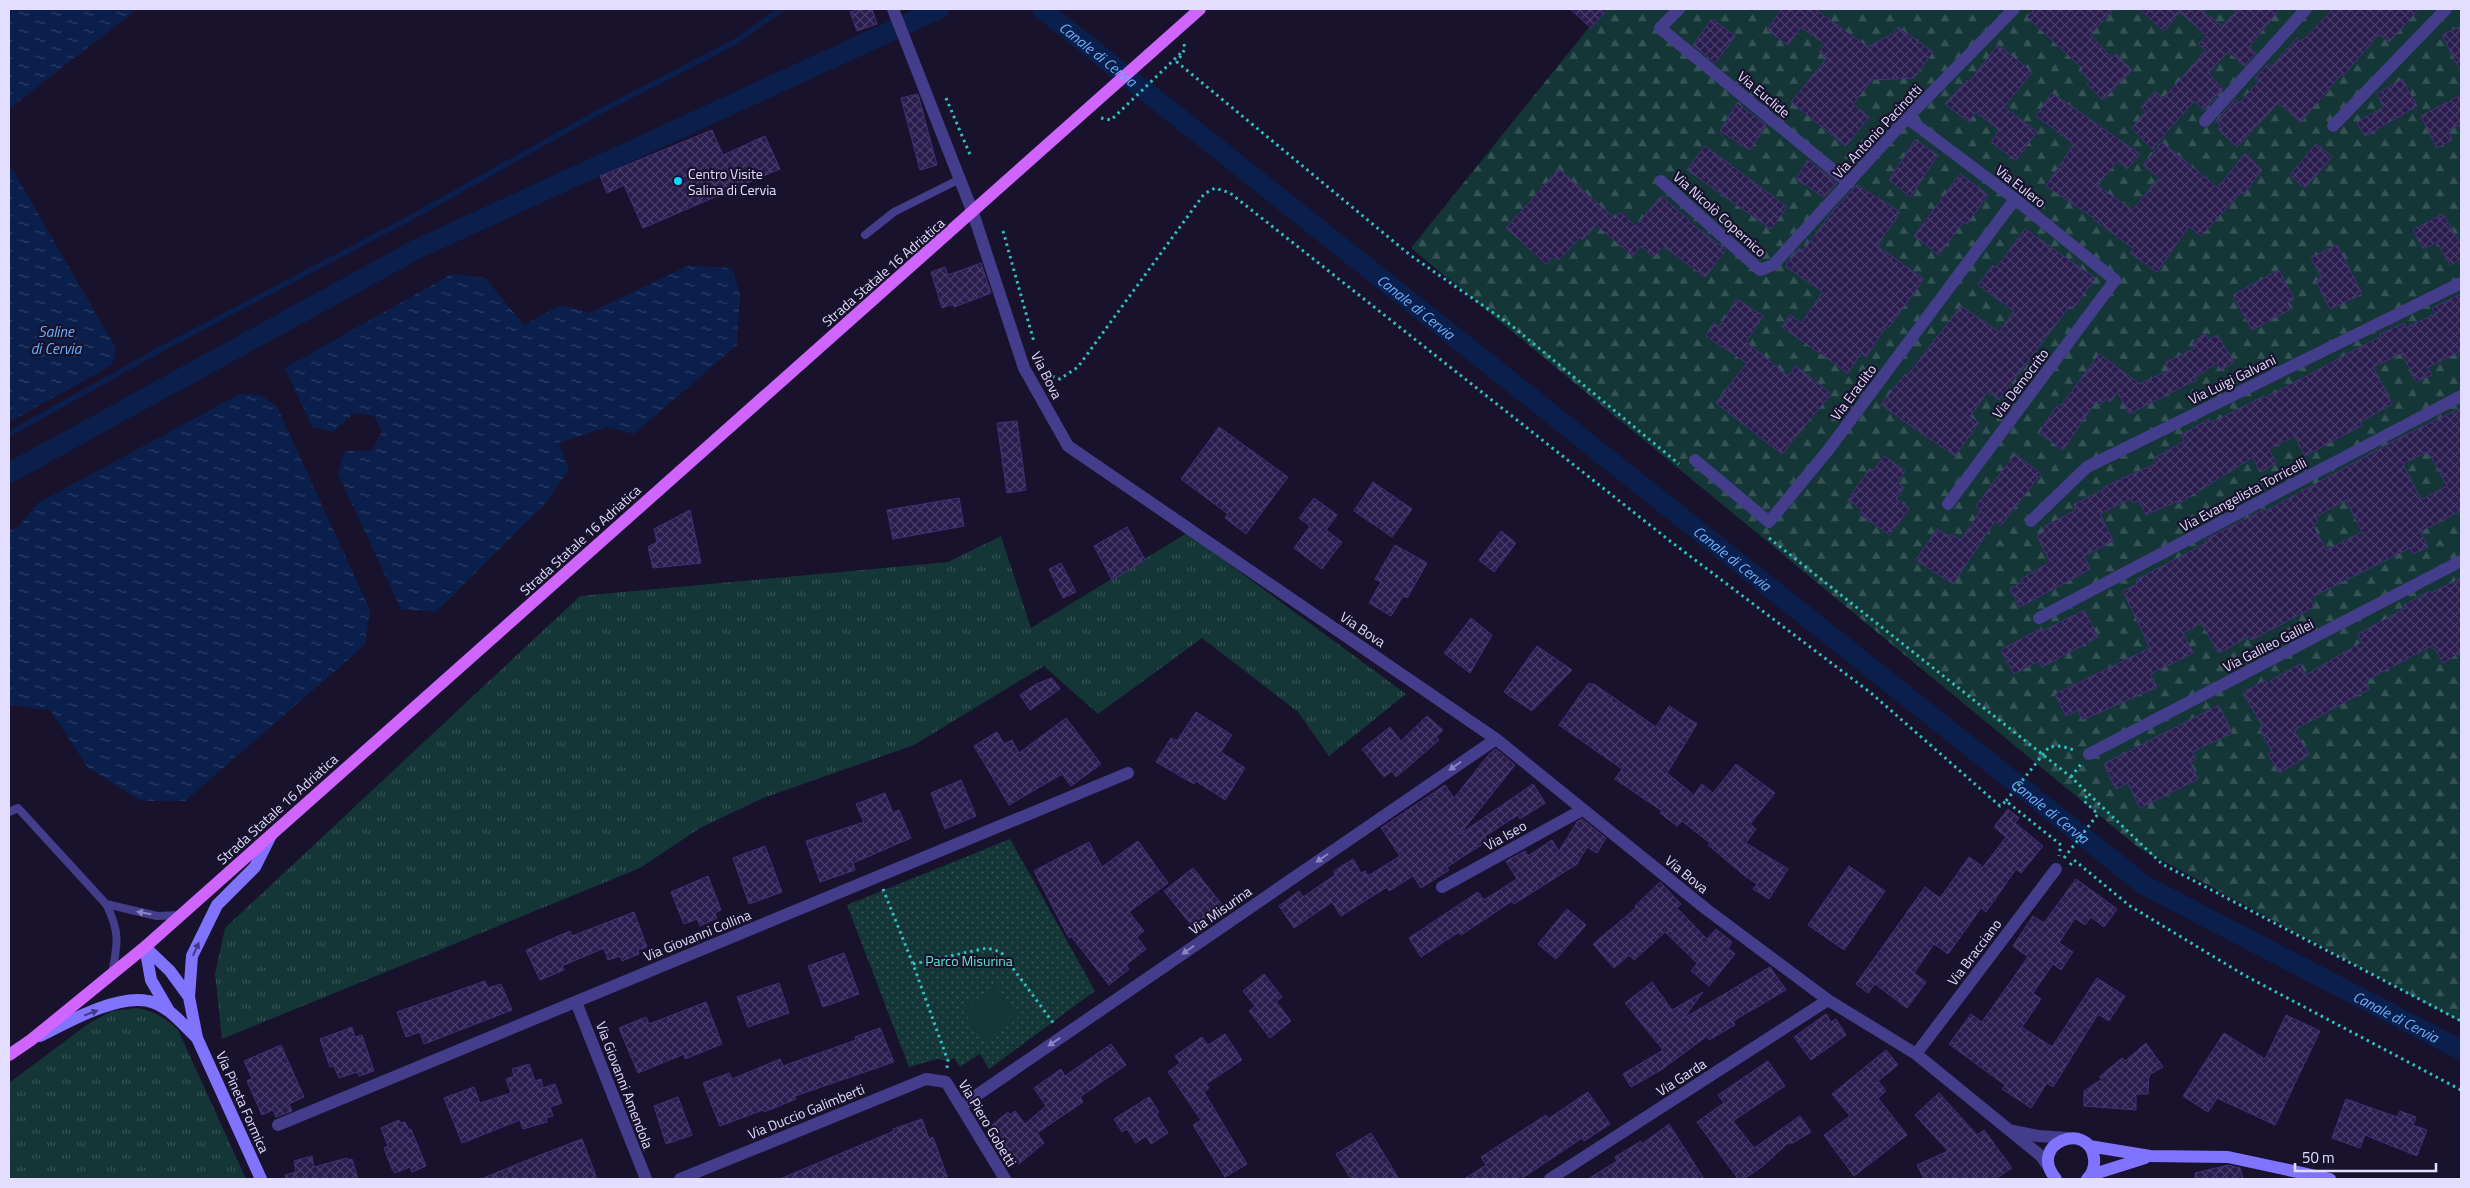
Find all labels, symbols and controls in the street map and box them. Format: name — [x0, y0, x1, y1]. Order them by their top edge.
water label: Canale di Cervia — [1054, 16, 1143, 93]
street label: Via Euclide — [1733, 66, 1795, 122]
street label: Via Antonio Pacinotti — [1827, 79, 1927, 183]
street label: Via Eulero — [1991, 160, 2051, 212]
place label: Centro Visite Salina di Cervia — [688, 163, 776, 200]
street label: Via Nicolò Copernico — [1669, 166, 1771, 262]
marker: Centro Visite Salina di Cervia — [672, 175, 684, 187]
street label: Strada Statale 16 Adriatica — [817, 213, 949, 331]
water label: Canale di Cervia — [1372, 268, 1461, 346]
water label: Saline di Cervia — [31, 320, 83, 360]
street label: Via Democrito — [1987, 344, 2053, 422]
street label: Via Bova — [1026, 348, 1068, 402]
street label: Via Luigi Galvani — [2185, 349, 2279, 409]
street label: Via Eraclito — [1825, 359, 1881, 425]
street label: Via Evangelista Torricelli — [2176, 452, 2310, 536]
street label: Strada Statale 16 Adriatica — [515, 480, 645, 600]
water label: Canale di Cervia — [1689, 520, 1777, 597]
street label: Via Bova — [1336, 606, 1390, 652]
street label: Via Galileo Galilei — [2219, 613, 2317, 677]
street label: Strada Statale 16 Adriatica — [212, 749, 342, 869]
one-way arrow — [1449, 761, 1462, 771]
water label: Canale di Cervia — [2006, 772, 2095, 850]
street label: Via Iseo — [1480, 815, 1530, 855]
street label: Via Bova — [1661, 850, 1713, 898]
one-way arrow — [1315, 853, 1328, 863]
street label: Via Misurina — [1184, 881, 1256, 939]
street label: Via Giovanni Collina — [640, 904, 754, 966]
one-way arrow — [135, 909, 151, 917]
street label: Via Bracciano — [1942, 914, 2006, 990]
one-way arrow — [192, 942, 200, 956]
one-way arrow — [1181, 945, 1195, 955]
park label: Parco Misurina — [925, 950, 1013, 971]
water label: Canale di Cervia — [2349, 984, 2444, 1049]
one-way arrow — [84, 1008, 99, 1016]
street label: Via Giovanni Amendola — [591, 1018, 659, 1152]
one-way arrow — [1047, 1037, 1061, 1047]
street label: Via Pineta Formica — [211, 1048, 275, 1156]
street label: Via Garda — [1652, 1053, 1710, 1101]
street label: Via Piero Gobetti — [954, 1075, 1022, 1171]
street label: Via Duccio Galimberti — [744, 1078, 868, 1144]
scale bar — [2295, 1140, 2436, 1172]
text: 50 m — [2302, 1146, 2335, 1169]

